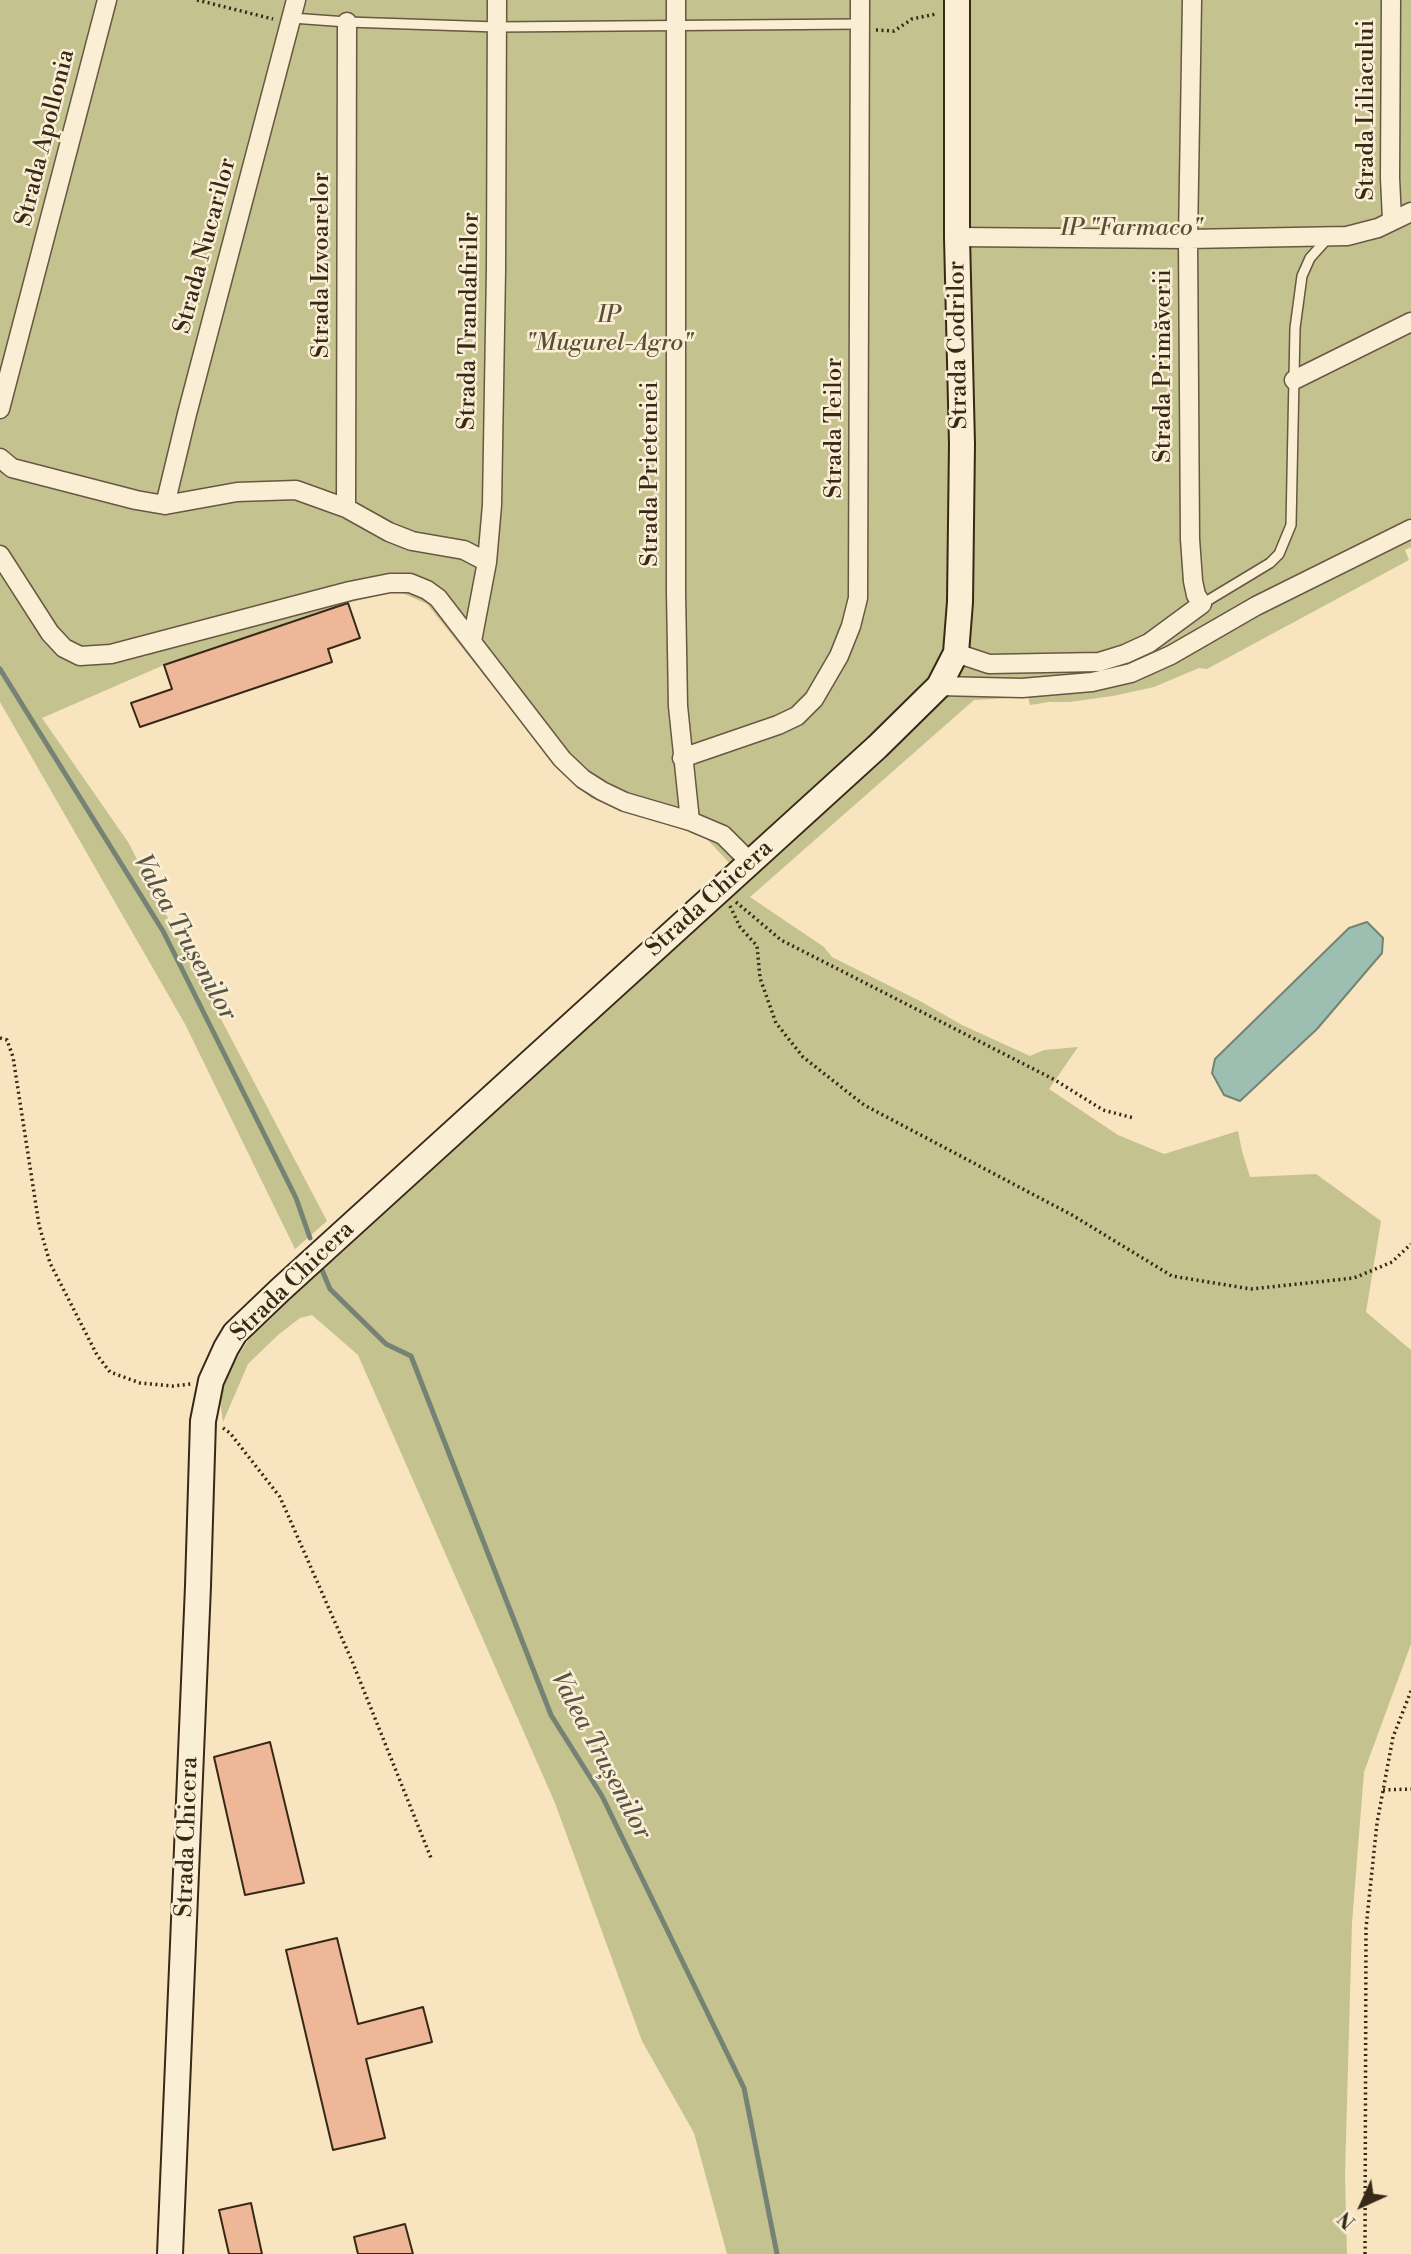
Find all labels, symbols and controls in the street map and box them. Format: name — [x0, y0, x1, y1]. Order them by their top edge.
street label: Strada Liliacului — [1353, 20, 1381, 200]
street label: Strada Apollonia — [10, 47, 82, 229]
street label: Strada Nucarilor — [169, 155, 243, 337]
street label: Strada Izvoarelor — [308, 172, 336, 358]
street label: Strada Trandafirilor — [454, 212, 486, 430]
park label: IP "Farmaco" — [1060, 215, 1202, 243]
street label: Strada Codrilor — [943, 260, 975, 430]
street label: Strada Primăverii — [1150, 269, 1178, 463]
park label: IP "Mugurel-Agro" — [526, 302, 692, 358]
street label: Strada Teilor — [821, 357, 849, 499]
street label: Strada Prieteniei — [637, 381, 665, 567]
street label: Strada Chicera — [641, 835, 779, 963]
water label: Valea Trușenilor — [125, 849, 243, 1027]
street label: Strada Chicera — [225, 1216, 361, 1348]
water label: Valea Trușenilor — [543, 1667, 657, 1845]
street label: Strada Chicera — [171, 1756, 205, 1918]
north arrow — [1327, 2170, 1397, 2240]
text: N — [1333, 2206, 1361, 2234]

